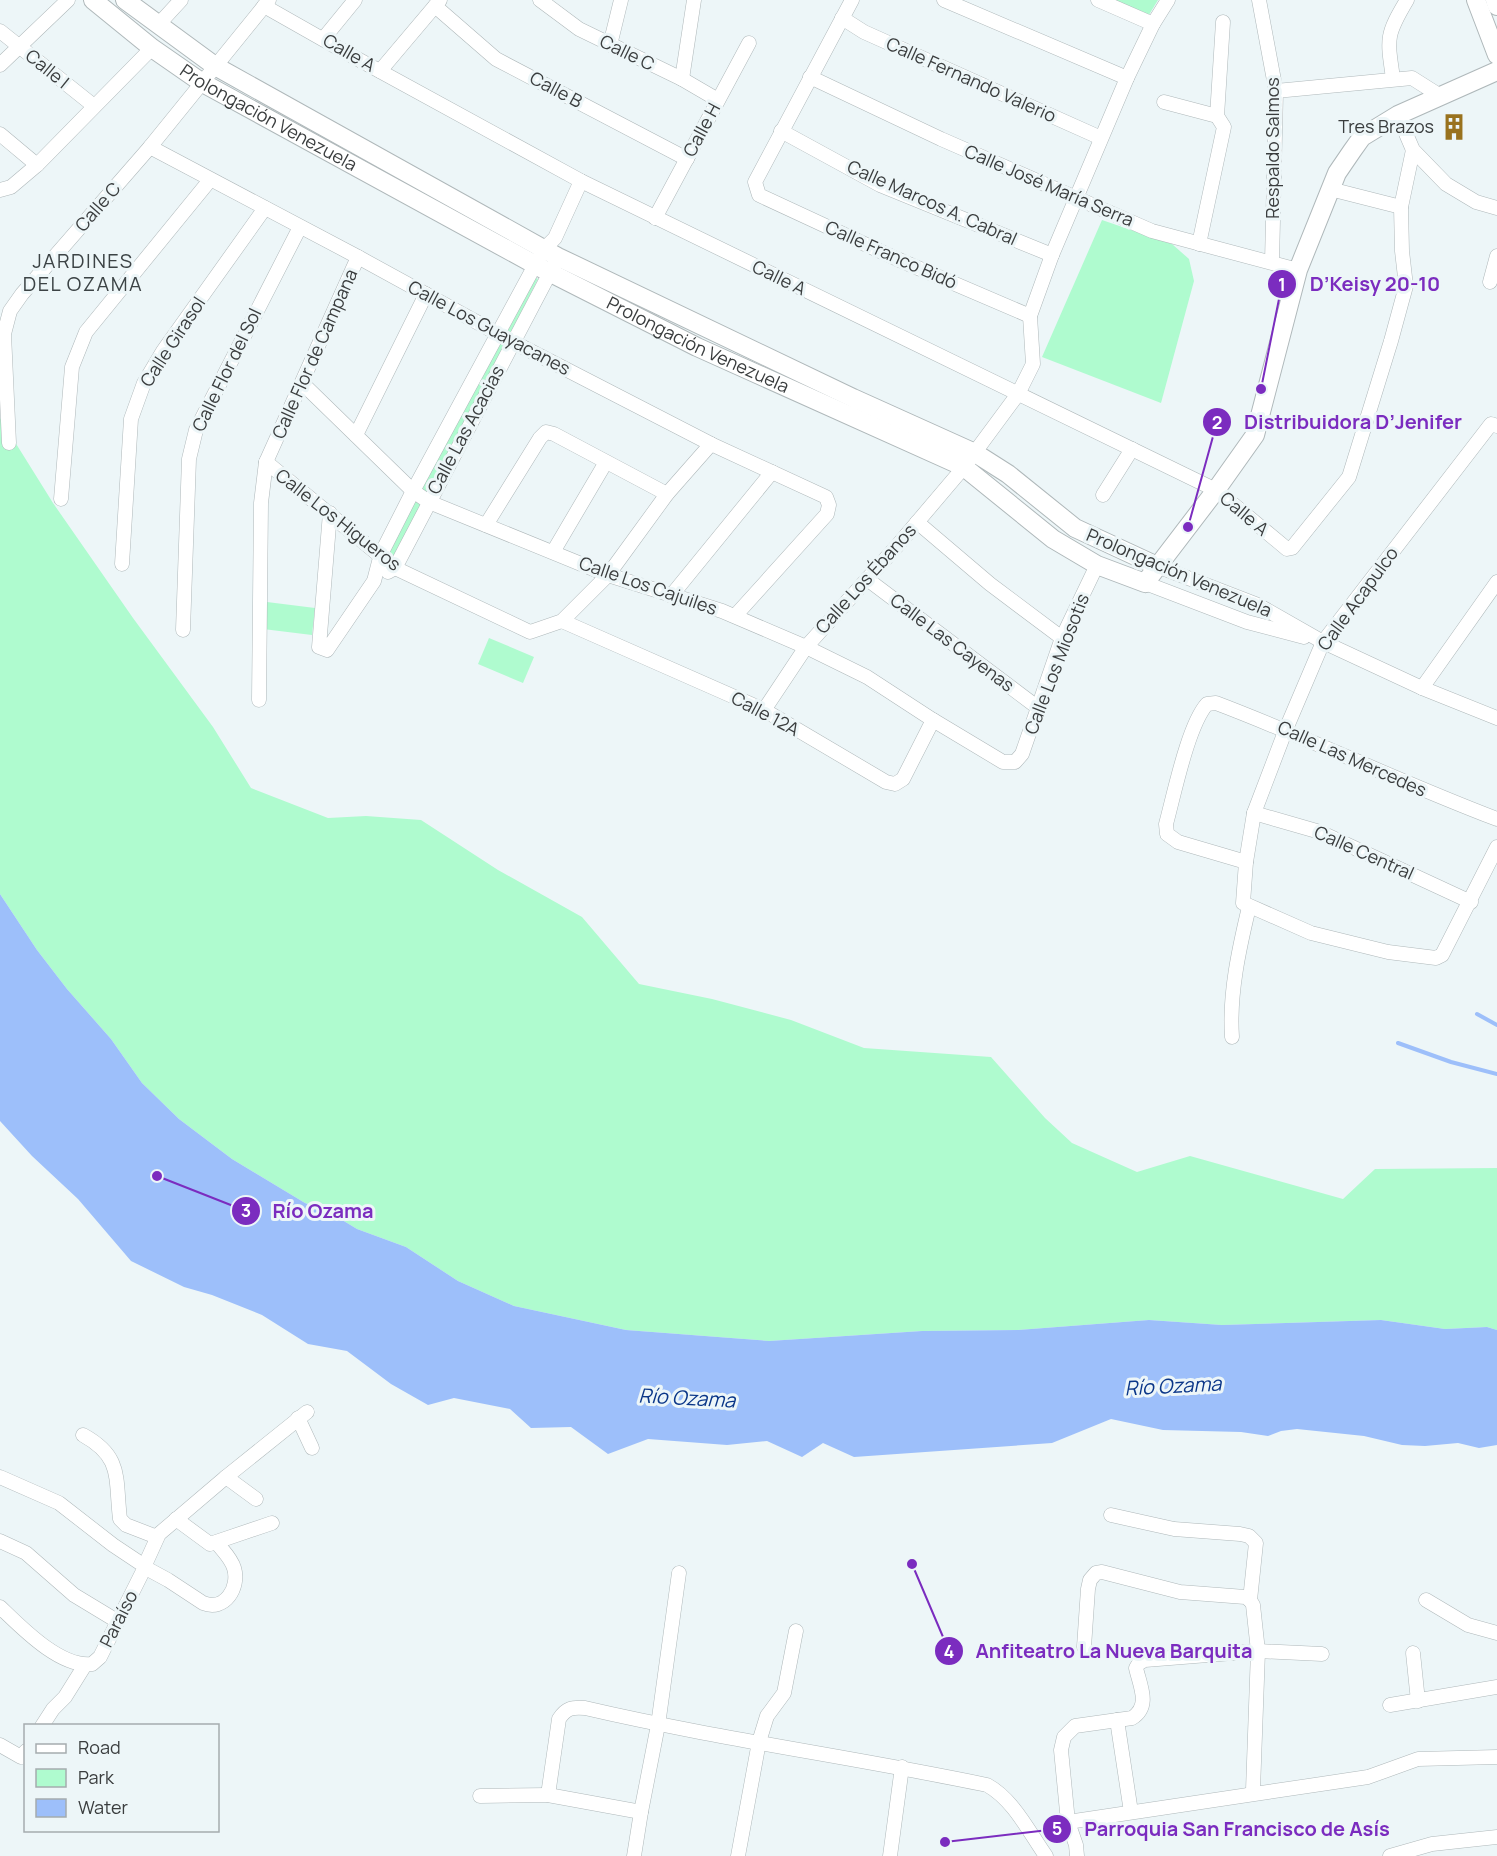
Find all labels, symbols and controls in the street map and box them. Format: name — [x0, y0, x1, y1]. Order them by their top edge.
street label: Calle A — [319, 28, 381, 77]
street label: Calle C — [596, 29, 659, 76]
street label: Calle Fernando Valerio — [883, 31, 1060, 127]
street label: Calle I — [21, 43, 74, 93]
street label: Prolongación Venezuela — [176, 58, 362, 176]
street label: Calle B — [526, 65, 587, 113]
street label: Respaldo Salmos — [1260, 77, 1284, 219]
street label: Calle H — [677, 98, 725, 161]
building icon: Tres Brazos — [1439, 112, 1469, 142]
place label: Tres Brazos — [1338, 114, 1434, 138]
street label: Calle José María Serra — [961, 139, 1138, 232]
street label: Calle Marcos A. Cabral — [844, 154, 1021, 250]
street label: Calle C — [69, 176, 125, 236]
street label: Calle Franco Bidó — [822, 214, 961, 294]
district label: JARDINES DEL OZAMA — [23, 247, 143, 297]
street label: Calle A — [749, 254, 811, 301]
street label: Calle Flor de Campana — [266, 265, 362, 442]
callout: D’Keisy 20-10 — [1267, 265, 1452, 303]
text: D’Keisy 20-10 — [1310, 270, 1440, 297]
text: 1 — [1278, 272, 1286, 296]
street label: Calle Los Guayacanes — [404, 274, 575, 380]
street label: Prolongación Venezuela — [603, 290, 793, 398]
street label: Calle Girasol — [134, 292, 210, 391]
street label: Calle Flor del Sol — [186, 304, 266, 435]
street label: Calle Las Acacias — [421, 361, 509, 498]
callout: Distribuidora D’Jenifer — [1202, 403, 1474, 441]
text: Distribuidora D’Jenifer — [1244, 408, 1462, 435]
text: 2 — [1212, 410, 1222, 434]
street label: Calle Los Higueros — [271, 463, 406, 576]
street label: Calle A — [1215, 486, 1275, 541]
street label: Calle Los Ébanos — [810, 518, 921, 638]
street label: Prolongación Venezuela — [1083, 522, 1276, 622]
street label: Calle Acapulco — [1311, 542, 1403, 655]
street label: Calle Los Cajuiles — [576, 550, 721, 620]
street label: Calle Las Cayenas — [886, 588, 1020, 697]
street label: Calle Los Miosotis — [1018, 590, 1094, 738]
street label: Calle 12A — [727, 685, 804, 741]
street label: Calle Las Mercedes — [1274, 714, 1431, 802]
street label: Calle Central — [1311, 819, 1418, 885]
callout: Río Ozama — [231, 1192, 386, 1230]
text: Río Ozama — [272, 1197, 374, 1224]
text: 3 — [241, 1198, 251, 1222]
water label: Río Ozama — [1124, 1369, 1223, 1402]
water label: Río Ozama — [638, 1381, 737, 1414]
street label: Paraíso — [94, 1586, 143, 1651]
callout: Anfiteatro La Nueva Barquita — [934, 1632, 1265, 1670]
text: Anfiteatro La Nueva Barquita — [975, 1637, 1253, 1664]
text: 4 — [944, 1639, 955, 1663]
legend — [24, 1724, 219, 1832]
text: Road — [78, 1735, 121, 1759]
text: Park — [78, 1765, 115, 1789]
text: Water — [78, 1795, 128, 1819]
callout: Parroquia San Francisco de Asís — [1042, 1810, 1402, 1848]
text: Parroquia San Francisco de Asís — [1084, 1815, 1390, 1842]
text: 5 — [1052, 1816, 1062, 1840]

